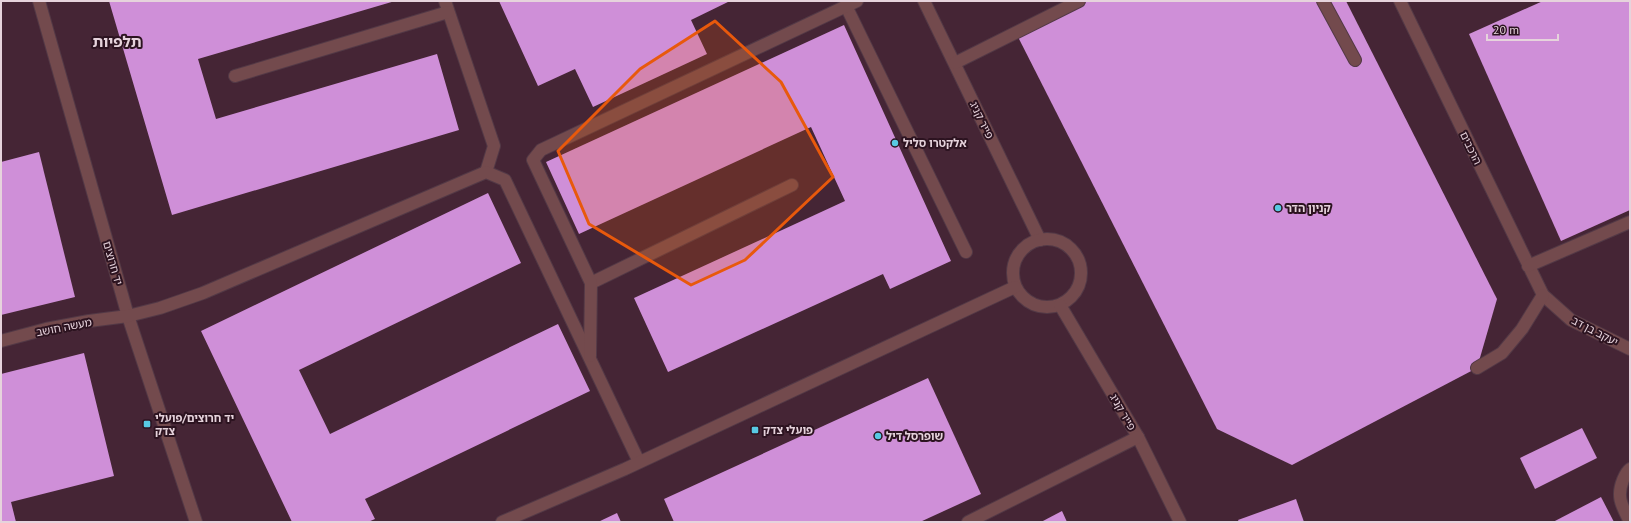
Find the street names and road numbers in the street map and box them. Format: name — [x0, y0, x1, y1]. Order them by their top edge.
street label: פייר קניג — [967, 99, 997, 141]
street label: הרכבים — [1457, 129, 1485, 167]
street label: יד חרוצים — [100, 240, 126, 286]
street label: יעקב בן דב — [1569, 313, 1621, 349]
street label: מעשה חושב — [35, 315, 93, 339]
street label: פייר קניג — [1107, 391, 1139, 433]

